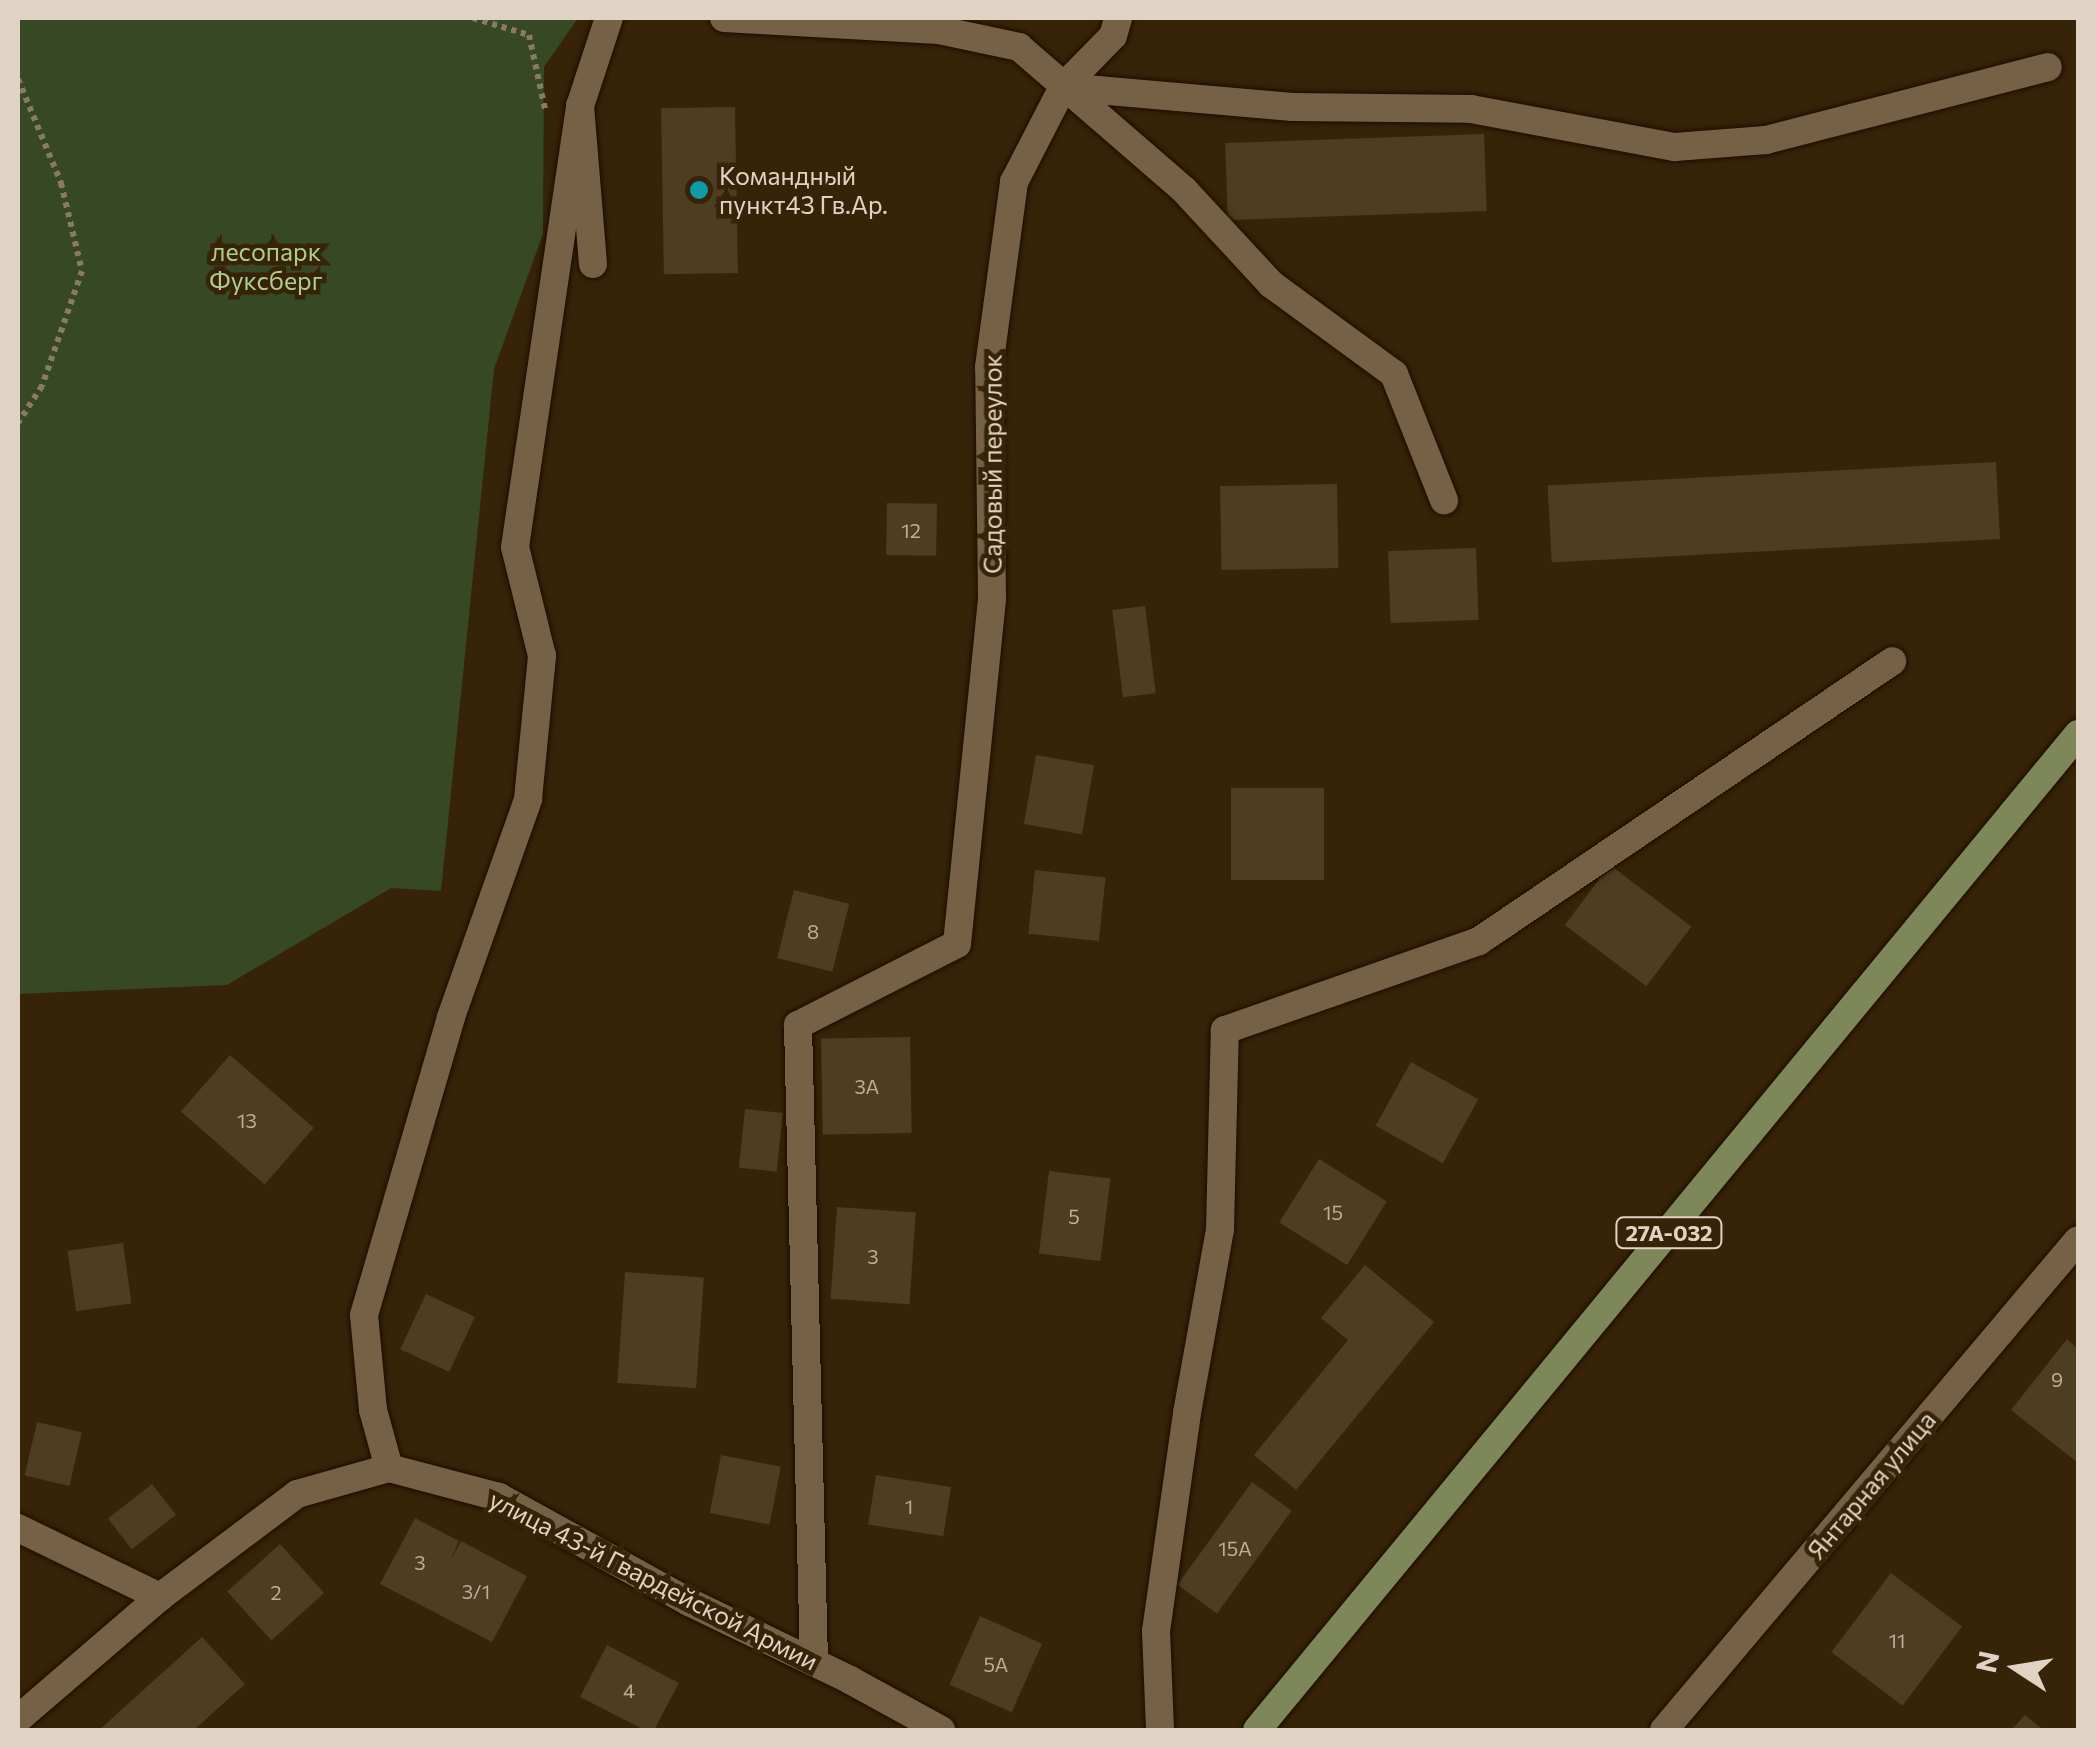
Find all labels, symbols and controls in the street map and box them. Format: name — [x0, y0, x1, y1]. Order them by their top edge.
place label: Командный пункт43 Гв.Ар. — [719, 161, 888, 220]
marker: Командный пункт43 Гв.Ар. — [688, 179, 710, 201]
park label: лесопарк Фуксберг — [209, 237, 323, 296]
street label: Садовый переулок — [977, 354, 1007, 574]
house number: 12 — [901, 518, 921, 542]
house number: 8 — [807, 919, 819, 943]
house number: 3А — [855, 1074, 879, 1098]
house number: 13 — [237, 1108, 257, 1132]
house number: 15 — [1323, 1200, 1343, 1224]
house number: 5 — [1068, 1204, 1080, 1228]
road number: 27А-032 — [1614, 1216, 1724, 1250]
house number: 3 — [867, 1244, 879, 1268]
house number: 9 — [2051, 1367, 2063, 1391]
street label: Янтарная улица — [1800, 1405, 1942, 1565]
street label: улица 43-й Гвардейской Армии — [485, 1484, 823, 1676]
house number: 1 — [905, 1494, 913, 1518]
house number: 15А — [1218, 1536, 1252, 1560]
house number: 3 — [414, 1550, 426, 1574]
house number: 3/1 — [462, 1579, 490, 1603]
house number: 2 — [270, 1580, 282, 1604]
north arrow — [1966, 1618, 2066, 1718]
house number: 11 — [1888, 1628, 1906, 1652]
text: N — [1968, 1648, 2005, 1676]
house number: 5А — [984, 1652, 1008, 1676]
house number: 4 — [623, 1678, 635, 1702]

